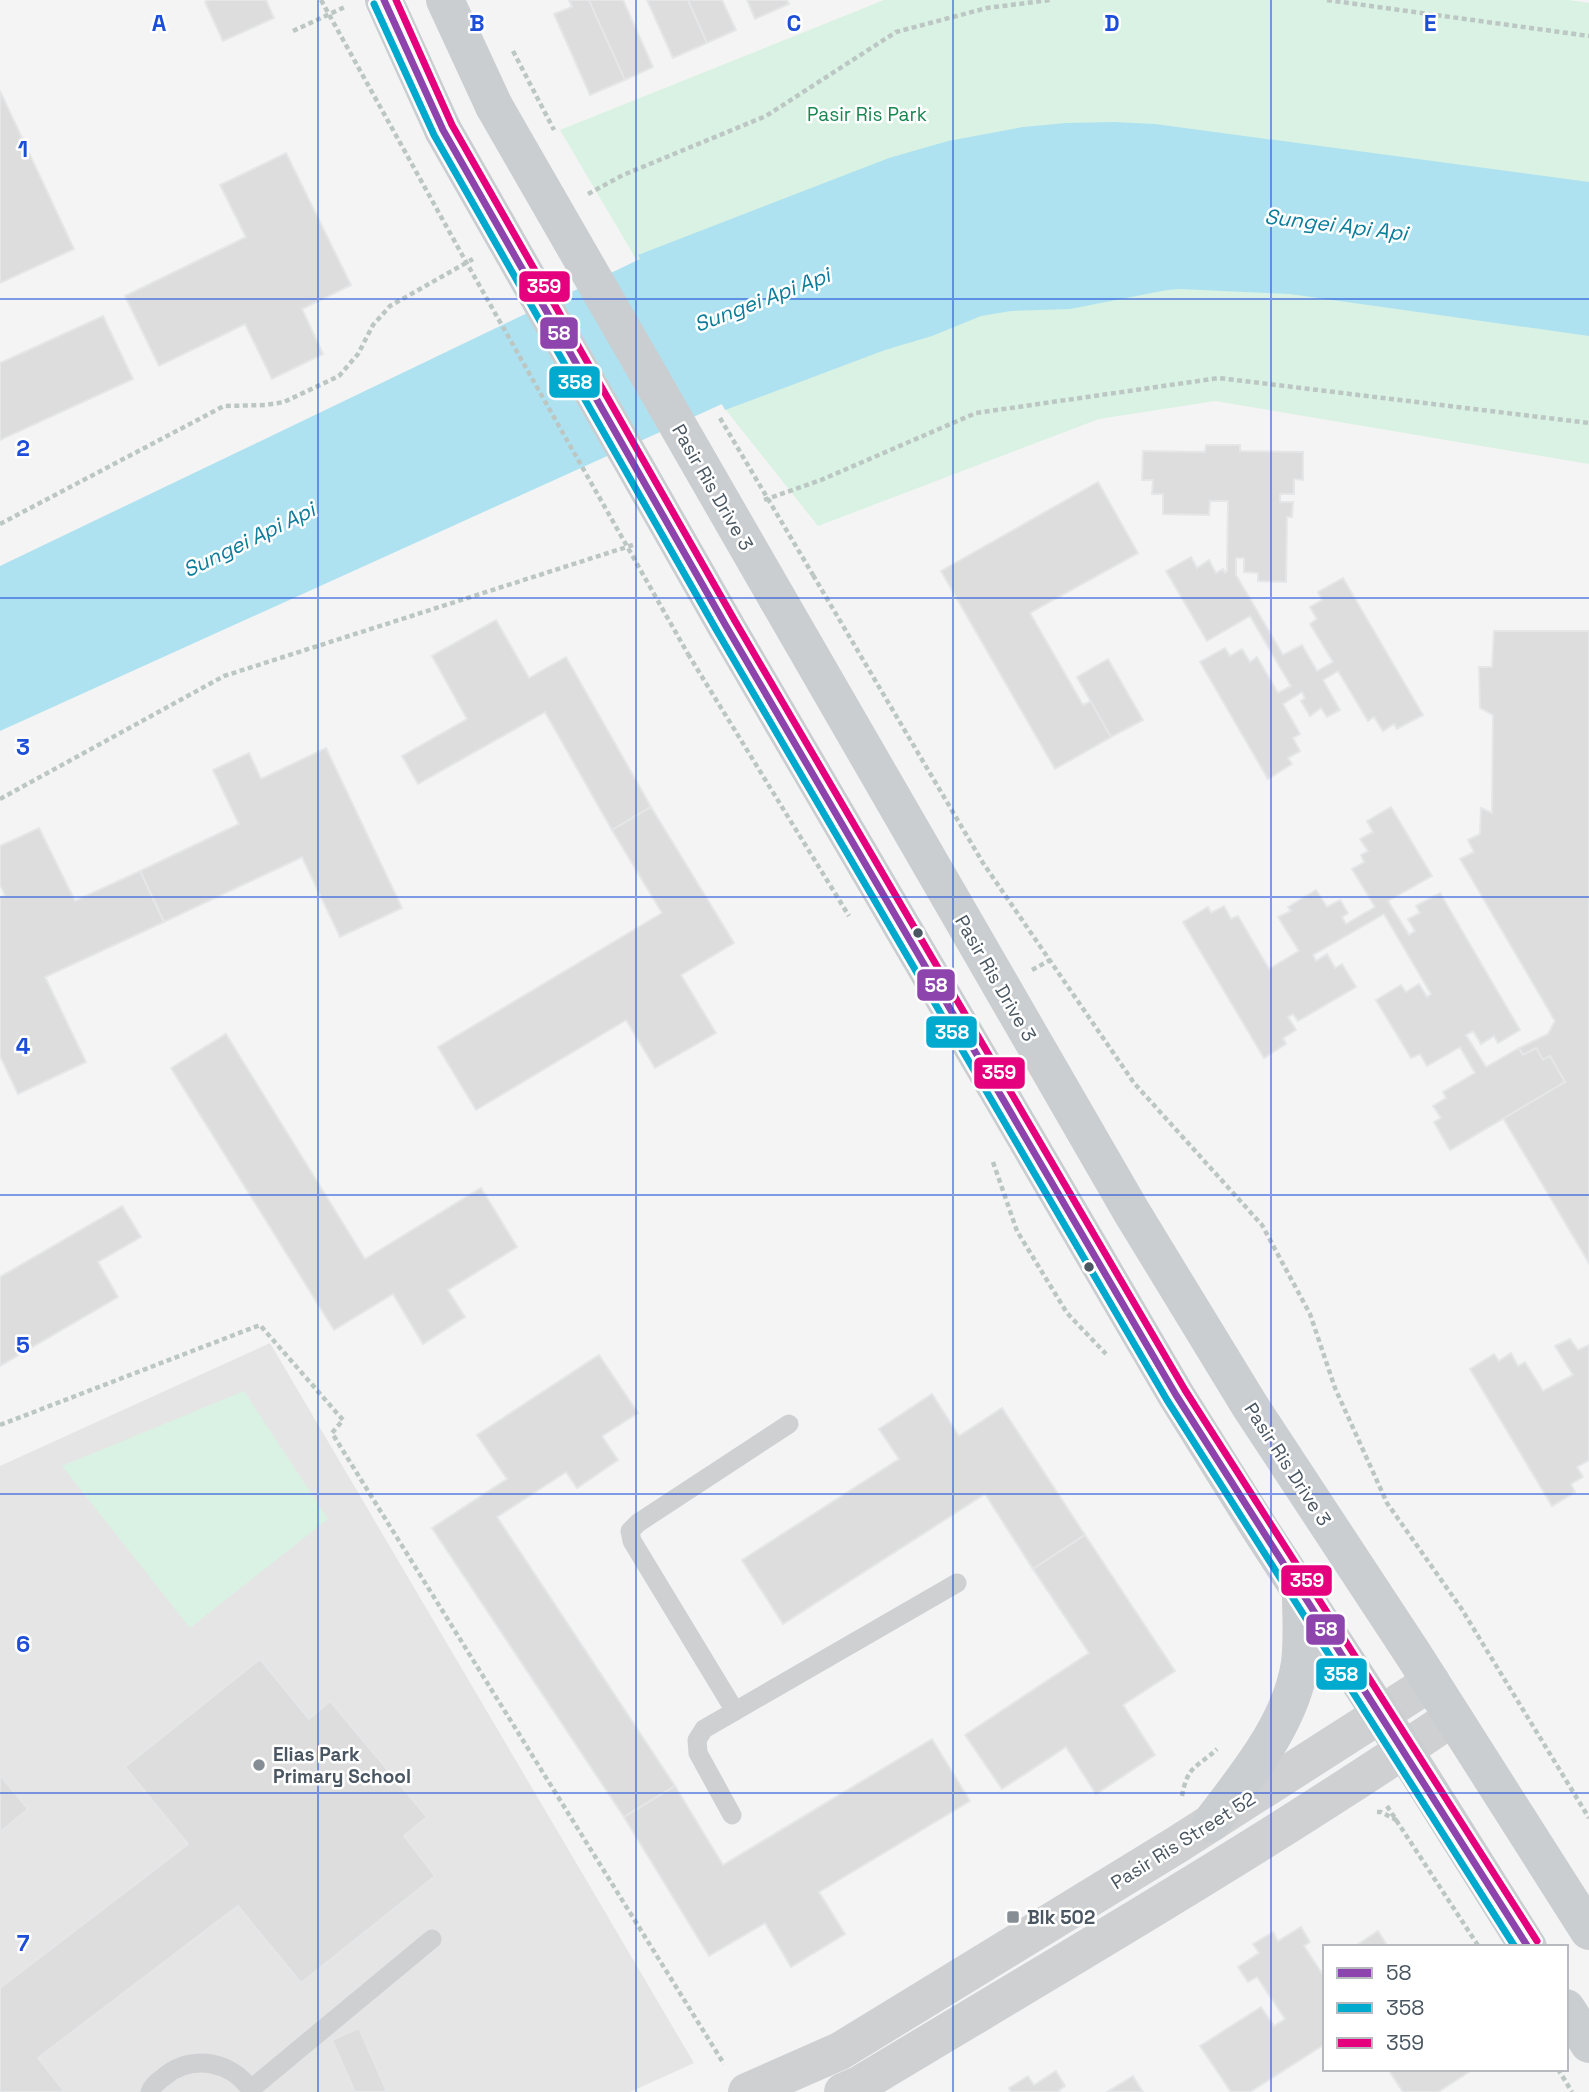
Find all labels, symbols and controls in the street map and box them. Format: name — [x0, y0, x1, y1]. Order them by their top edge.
text: A — [152, 8, 167, 38]
text: B — [469, 8, 485, 38]
text: C — [787, 8, 801, 38]
text: D — [1104, 8, 1120, 38]
text: E — [1424, 8, 1436, 38]
park label: Pasir Ris Park — [807, 102, 927, 127]
text: 1 — [18, 134, 28, 164]
water label: Sungei Api Api — [1263, 202, 1412, 247]
water label: Sungei Api Api — [690, 260, 836, 338]
line badge: 359 — [518, 270, 571, 303]
text: 359 — [527, 274, 561, 299]
line badge: 58 — [539, 316, 579, 350]
text: 58 — [548, 321, 570, 346]
line badge: 358 — [548, 365, 601, 399]
text: 358 — [558, 370, 592, 395]
street label: Pasir Ris Drive 3 — [666, 419, 759, 555]
text: 2 — [16, 433, 30, 463]
water label: Sungei Api Api — [178, 495, 322, 583]
text: 3 — [16, 732, 30, 762]
street label: Pasir Ris Drive 3 — [949, 910, 1042, 1046]
unlabelled marker — [911, 926, 925, 940]
line badge: 58 — [916, 968, 956, 1002]
text: 58 — [925, 973, 947, 998]
line badge: 358 — [925, 1015, 978, 1049]
text: 358 — [935, 1020, 969, 1045]
text: 4 — [16, 1031, 31, 1061]
line badge: 359 — [973, 1056, 1026, 1090]
text: 359 — [982, 1060, 1016, 1085]
unlabelled marker — [1082, 1260, 1096, 1274]
text: 5 — [16, 1330, 30, 1360]
street label: Pasir Ris Drive 3 — [1238, 1398, 1337, 1531]
line badge: 359 — [1280, 1564, 1333, 1597]
text: 359 — [1290, 1568, 1324, 1593]
line badge: 58 — [1305, 1613, 1346, 1646]
text: 58 — [1315, 1617, 1337, 1642]
text: 6 — [16, 1629, 30, 1659]
line badge: 358 — [1315, 1657, 1368, 1691]
text: 358 — [1324, 1662, 1358, 1687]
place label: Elias Park Primary School — [273, 1742, 411, 1789]
marker: Elias Park Primary School — [251, 1757, 267, 1773]
street label: Pasir Ris Street 52 — [1106, 1786, 1260, 1895]
place label: Blk 502 — [1027, 1905, 1095, 1930]
marker: Blk 502 — [1005, 1909, 1021, 1925]
text: 7 — [17, 1928, 30, 1958]
legend — [1323, 1945, 1568, 2071]
text: 58 — [1386, 1959, 1412, 1986]
text: 358 — [1386, 1994, 1424, 2021]
text: 359 — [1386, 2029, 1424, 2056]

